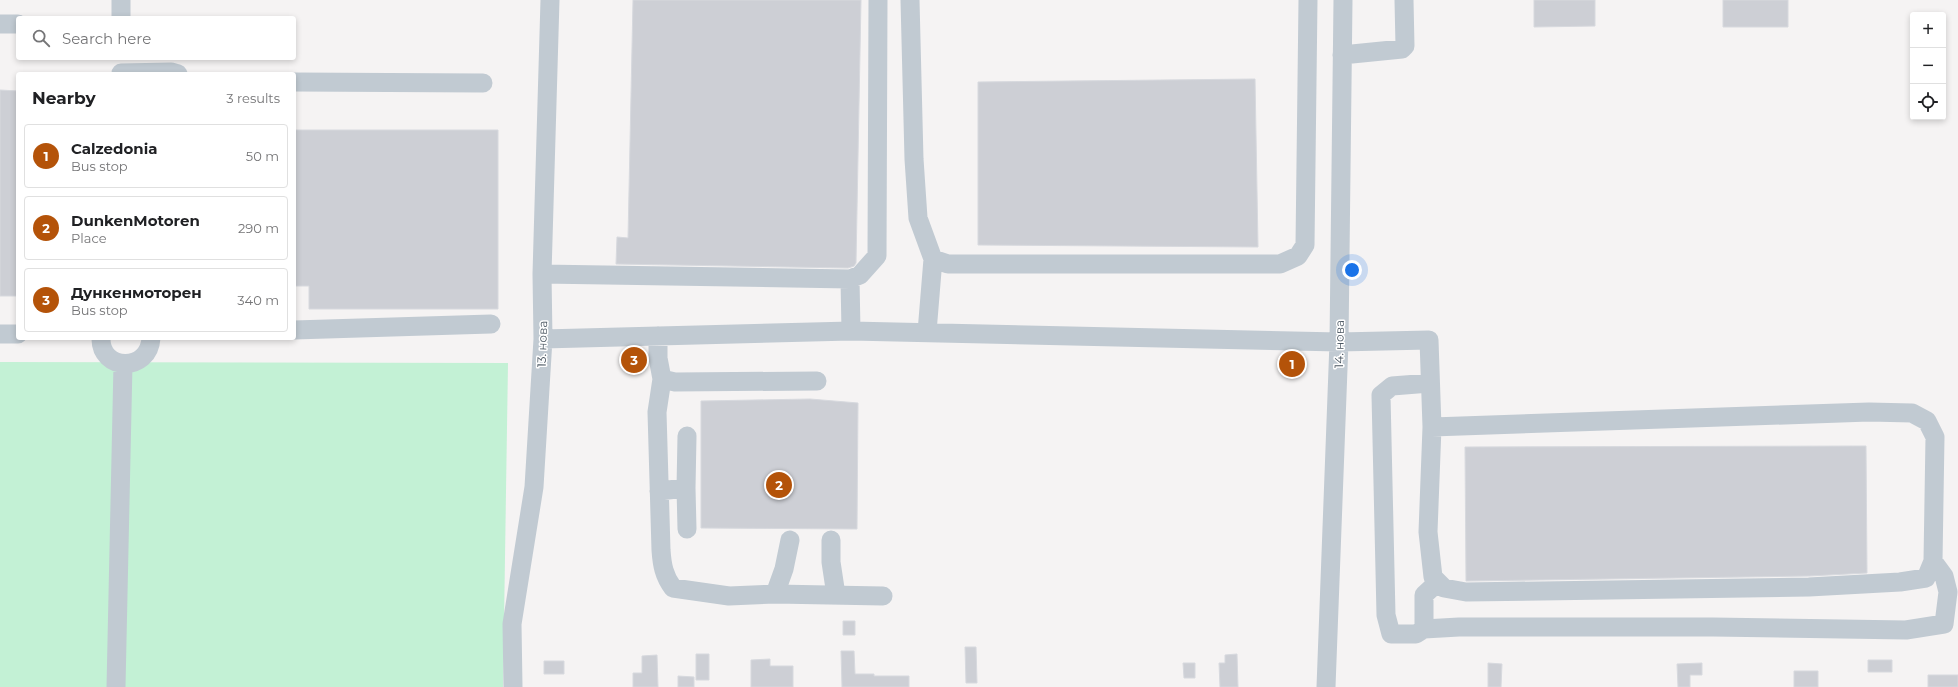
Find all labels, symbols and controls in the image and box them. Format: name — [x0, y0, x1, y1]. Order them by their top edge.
map controls — [1910, 12, 1946, 120]
button: + — [1910, 12, 1946, 48]
search box — [16, 16, 296, 60]
icon: search — [30, 27, 52, 49]
text: Search here — [62, 29, 151, 48]
button: − — [1910, 48, 1946, 84]
button: locate — [1910, 84, 1946, 120]
text: Nearby — [32, 88, 96, 108]
text: 3 results — [226, 90, 280, 106]
text: Calzedonia — [71, 139, 157, 158]
text: 1 — [43, 148, 49, 164]
text: 50 m — [246, 148, 279, 164]
text: Bus stop — [71, 158, 128, 174]
text: DunkenMotoren — [71, 211, 200, 230]
text: 2 — [42, 220, 50, 236]
text: 290 m — [238, 220, 279, 236]
text: Place — [71, 230, 107, 246]
your location — [1342, 260, 1362, 280]
text: Дункенмоторен — [71, 283, 202, 302]
text: 3 — [42, 292, 50, 308]
text: 340 m — [237, 292, 279, 308]
text: Bus stop — [71, 302, 128, 318]
street label: 13. нова — [534, 320, 550, 368]
street label: 14. нова — [1331, 320, 1347, 368]
pin: 3 — [621, 345, 647, 375]
pin: 1 — [1279, 349, 1305, 379]
pin: 2 — [766, 470, 792, 500]

